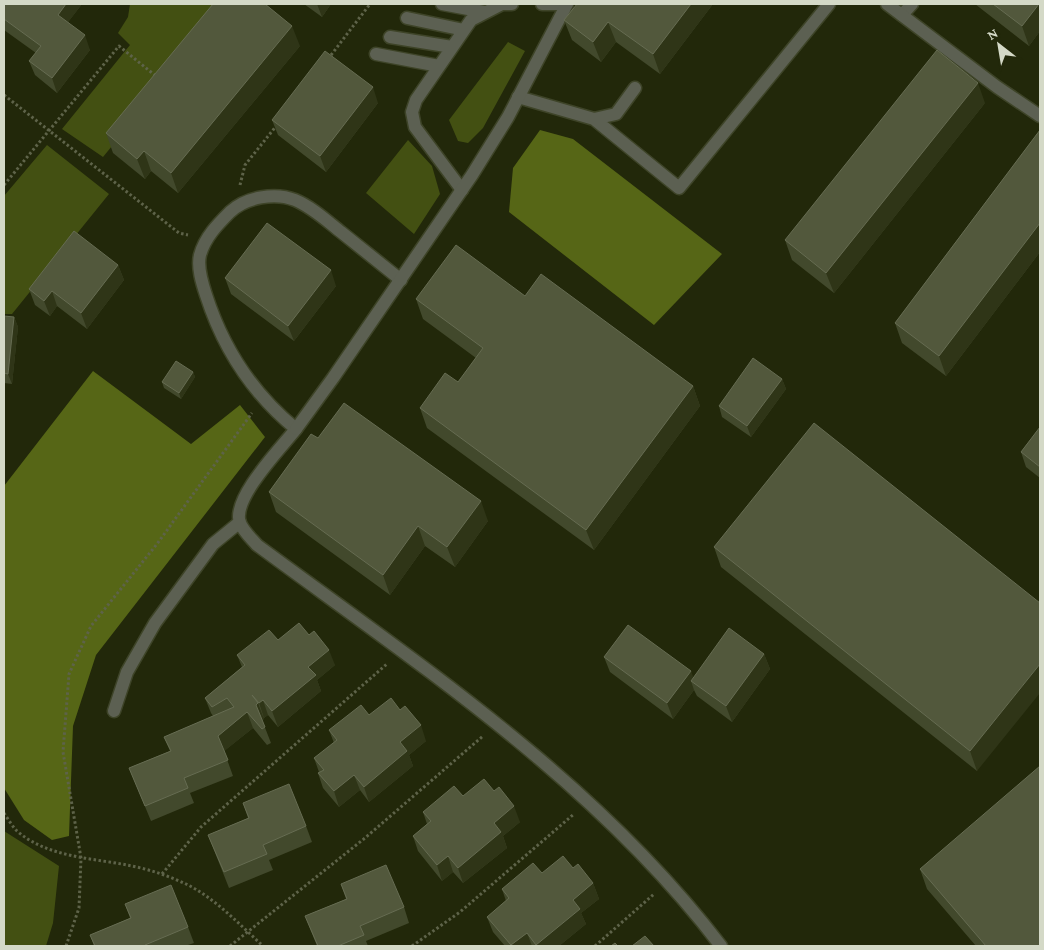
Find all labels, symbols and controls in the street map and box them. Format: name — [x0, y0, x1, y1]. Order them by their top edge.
north arrow — [974, 20, 1024, 70]
text: N — [984, 24, 1001, 43]

